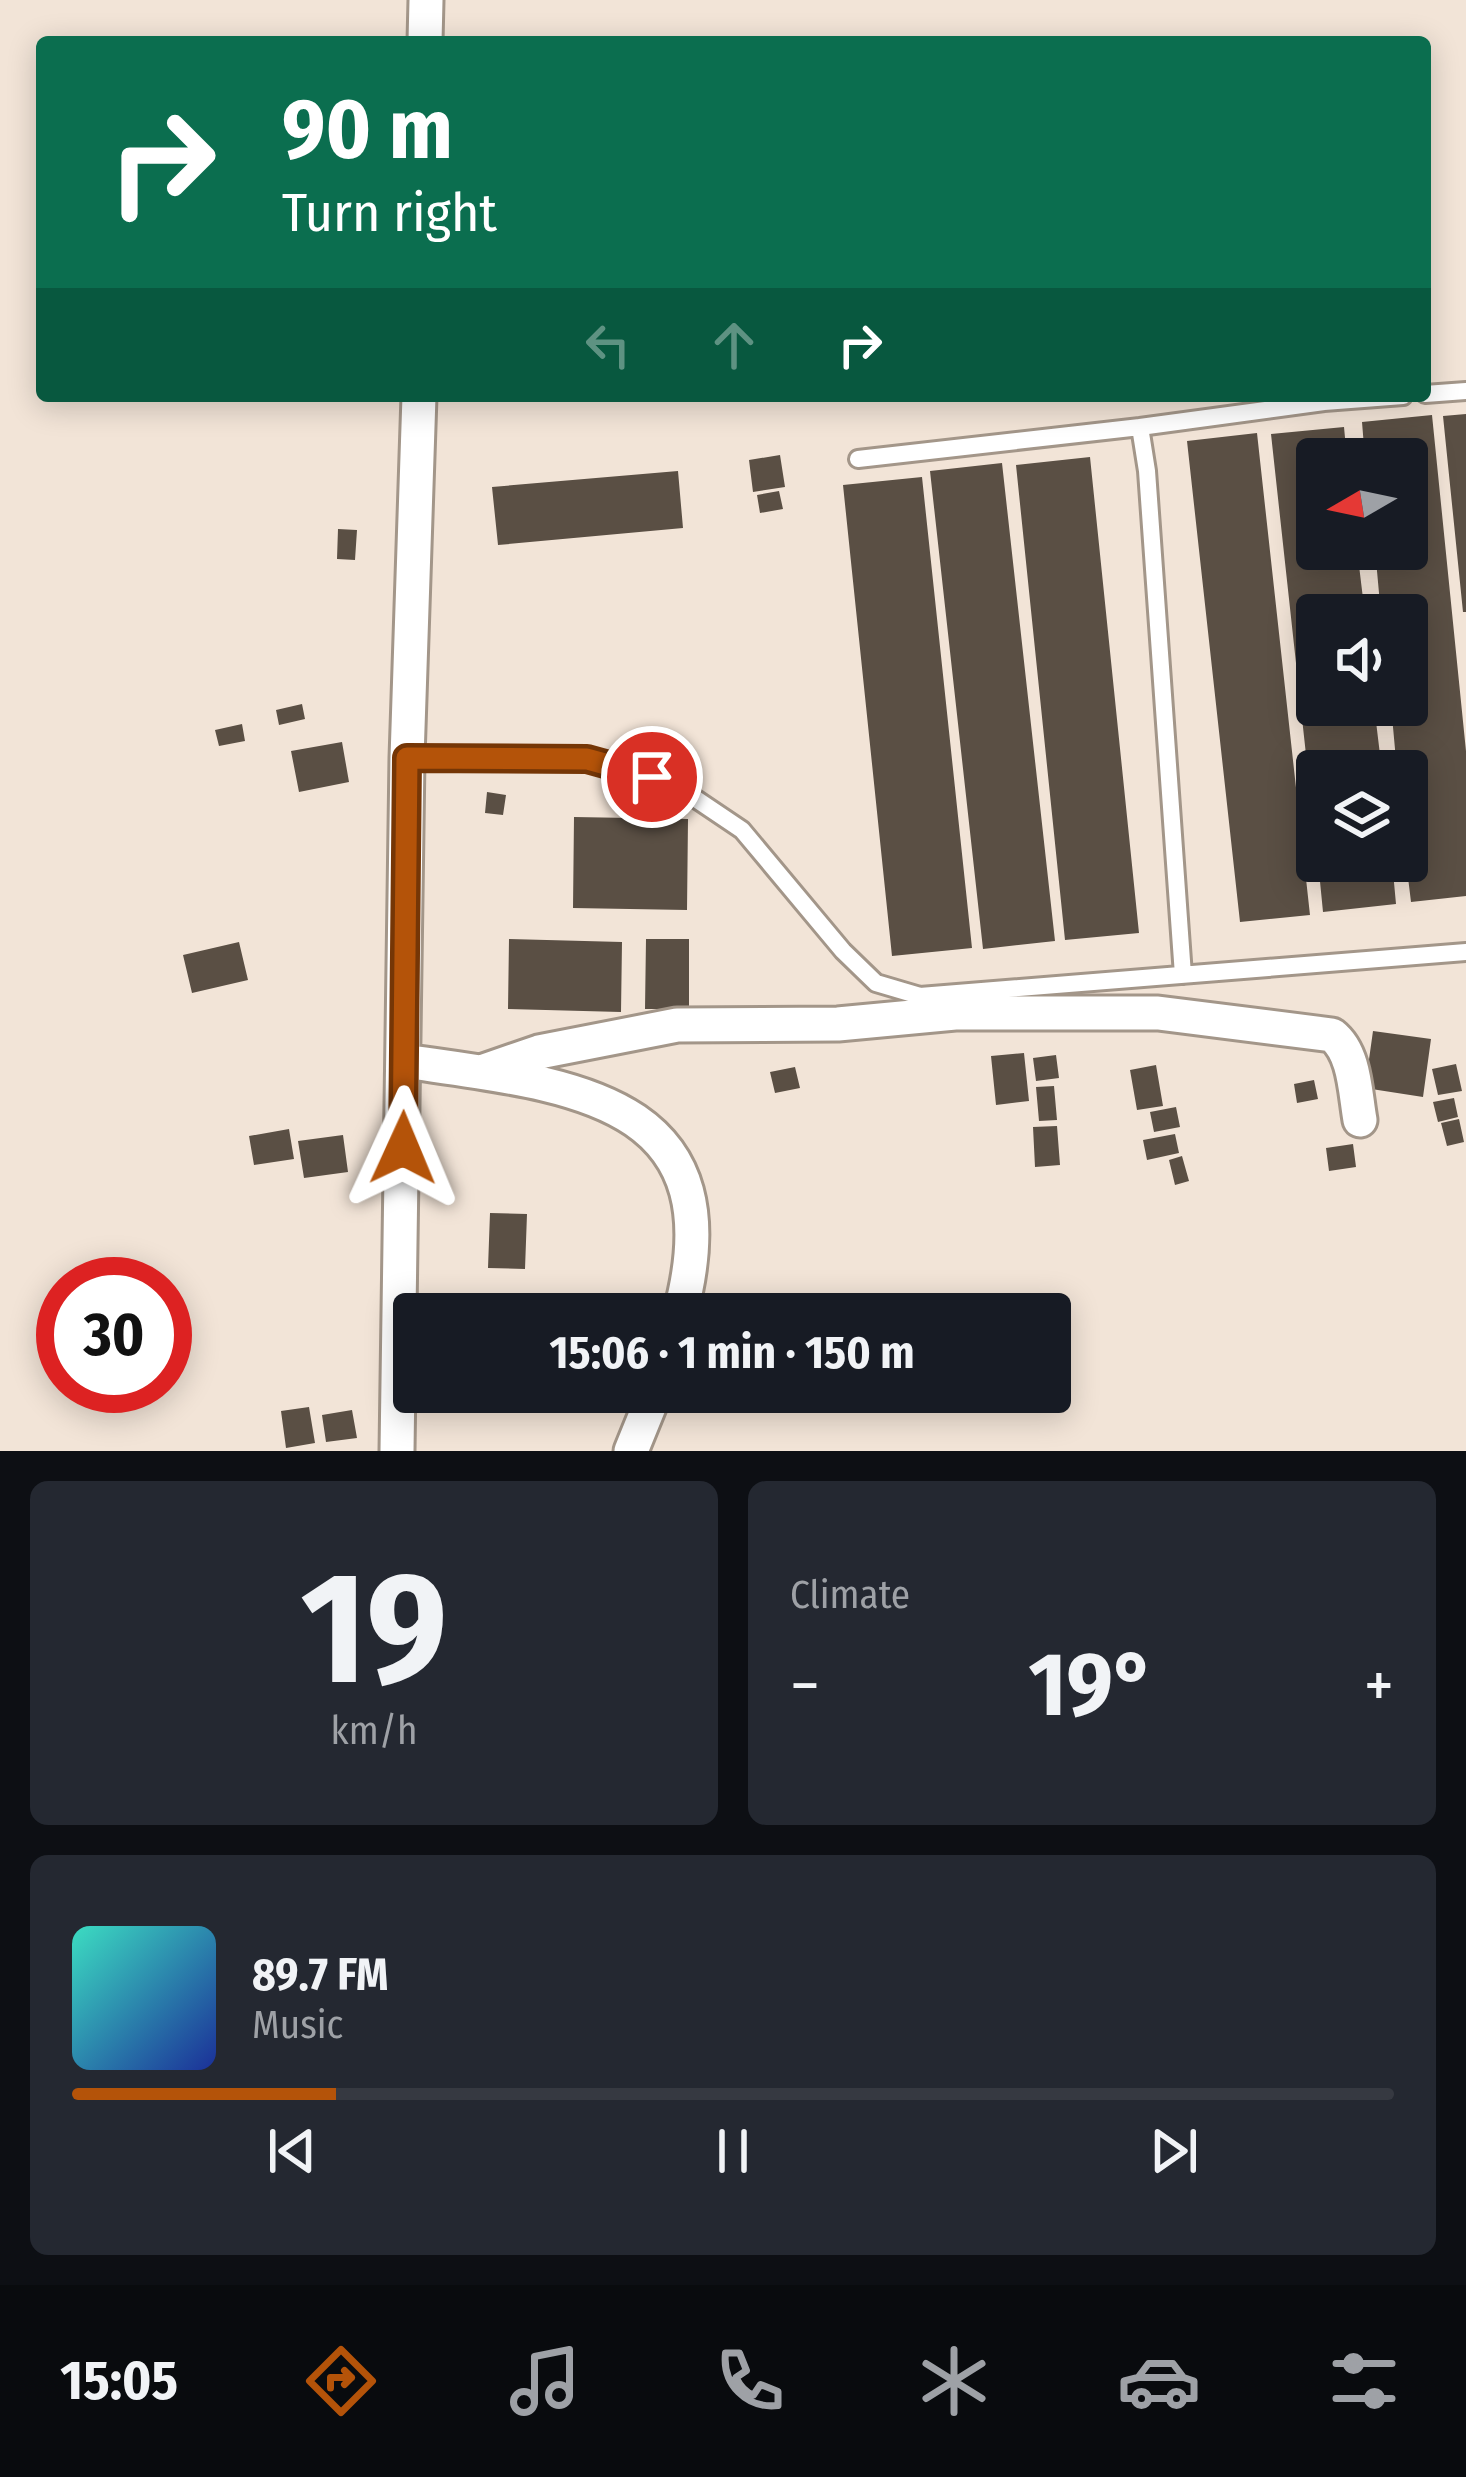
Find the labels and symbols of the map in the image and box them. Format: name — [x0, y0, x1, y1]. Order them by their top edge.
north arrow — [1296, 438, 1428, 570]
pin — [601, 726, 703, 828]
position arrow — [340, 1085, 466, 1211]
speed limit sign: 30 — [36, 1257, 192, 1413]

